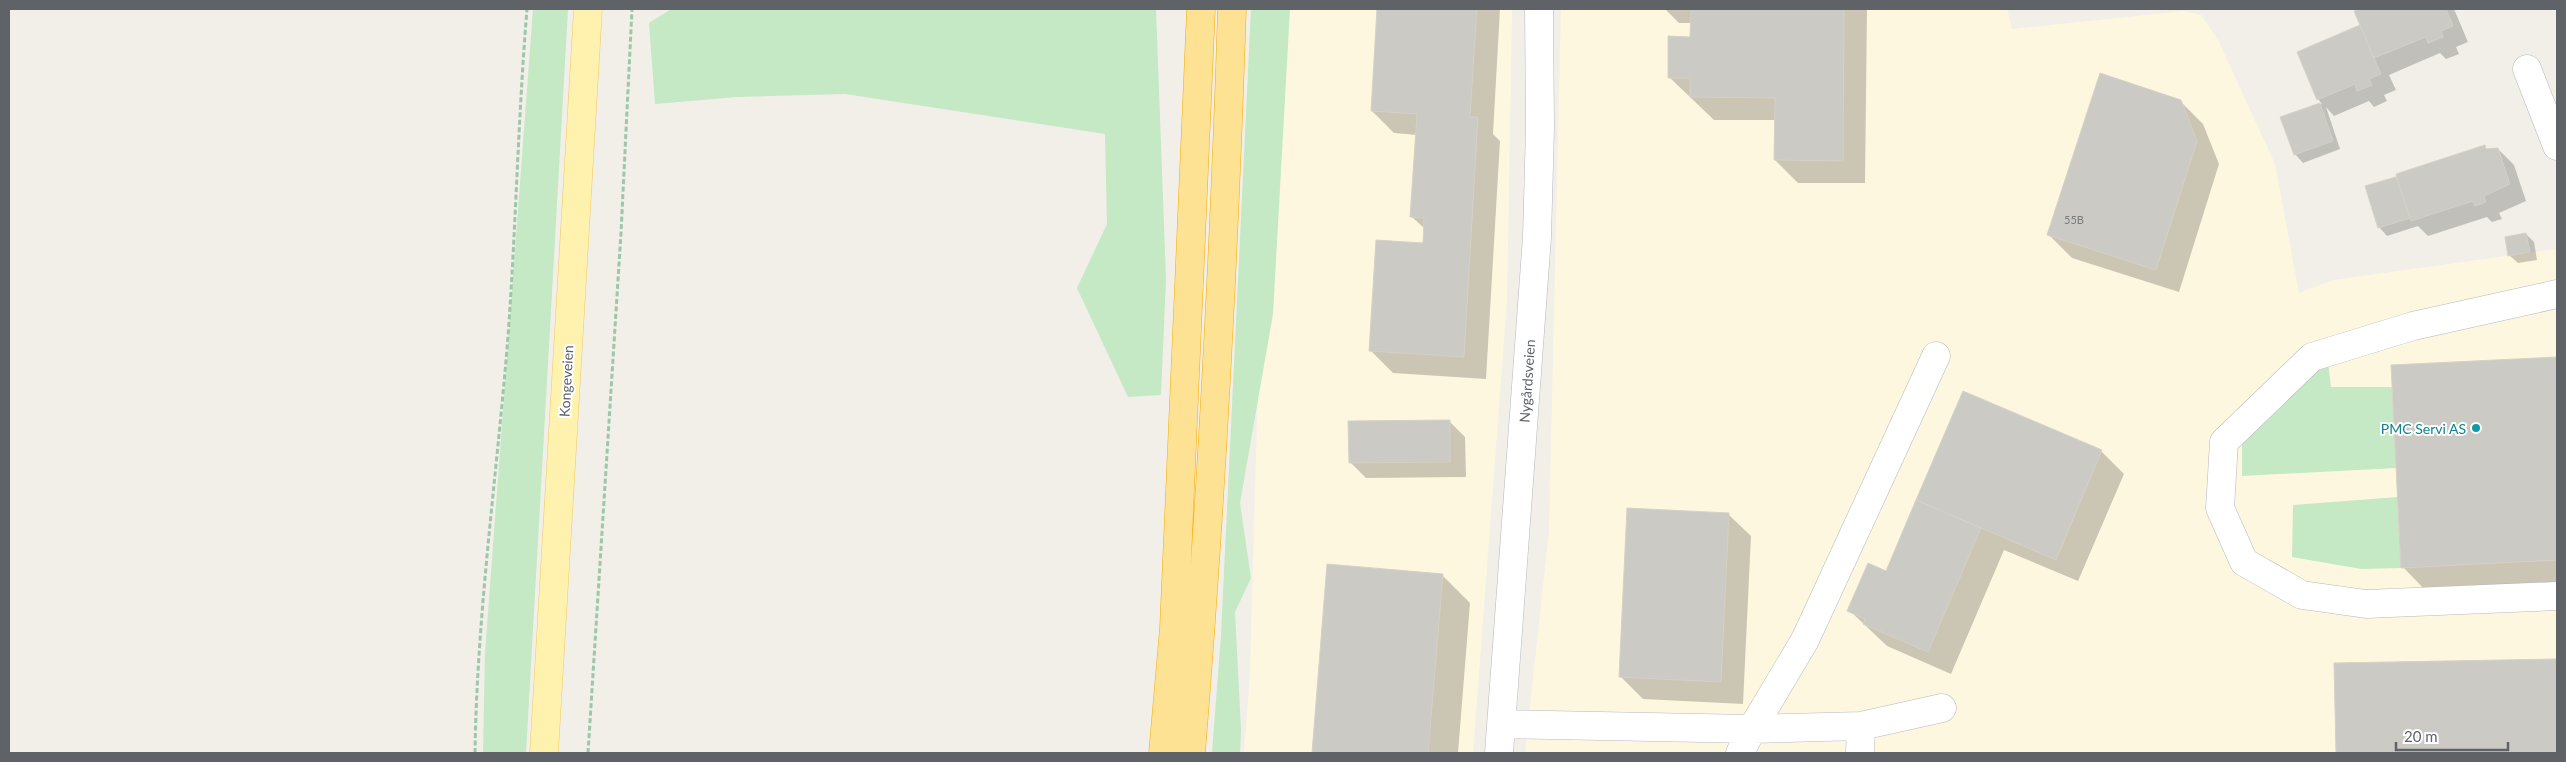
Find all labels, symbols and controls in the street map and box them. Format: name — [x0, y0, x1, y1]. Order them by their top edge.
house number: 55B — [2064, 213, 2084, 226]
street label: Nygårdsveien — [1516, 339, 1538, 423]
street label: Kongeveien — [556, 345, 576, 417]
place label: PMC Servi AS — [2381, 420, 2466, 437]
marker: PMC Servi AS — [2470, 422, 2482, 434]
scale bar — [2396, 720, 2508, 752]
text: 20 m — [2404, 727, 2438, 745]

